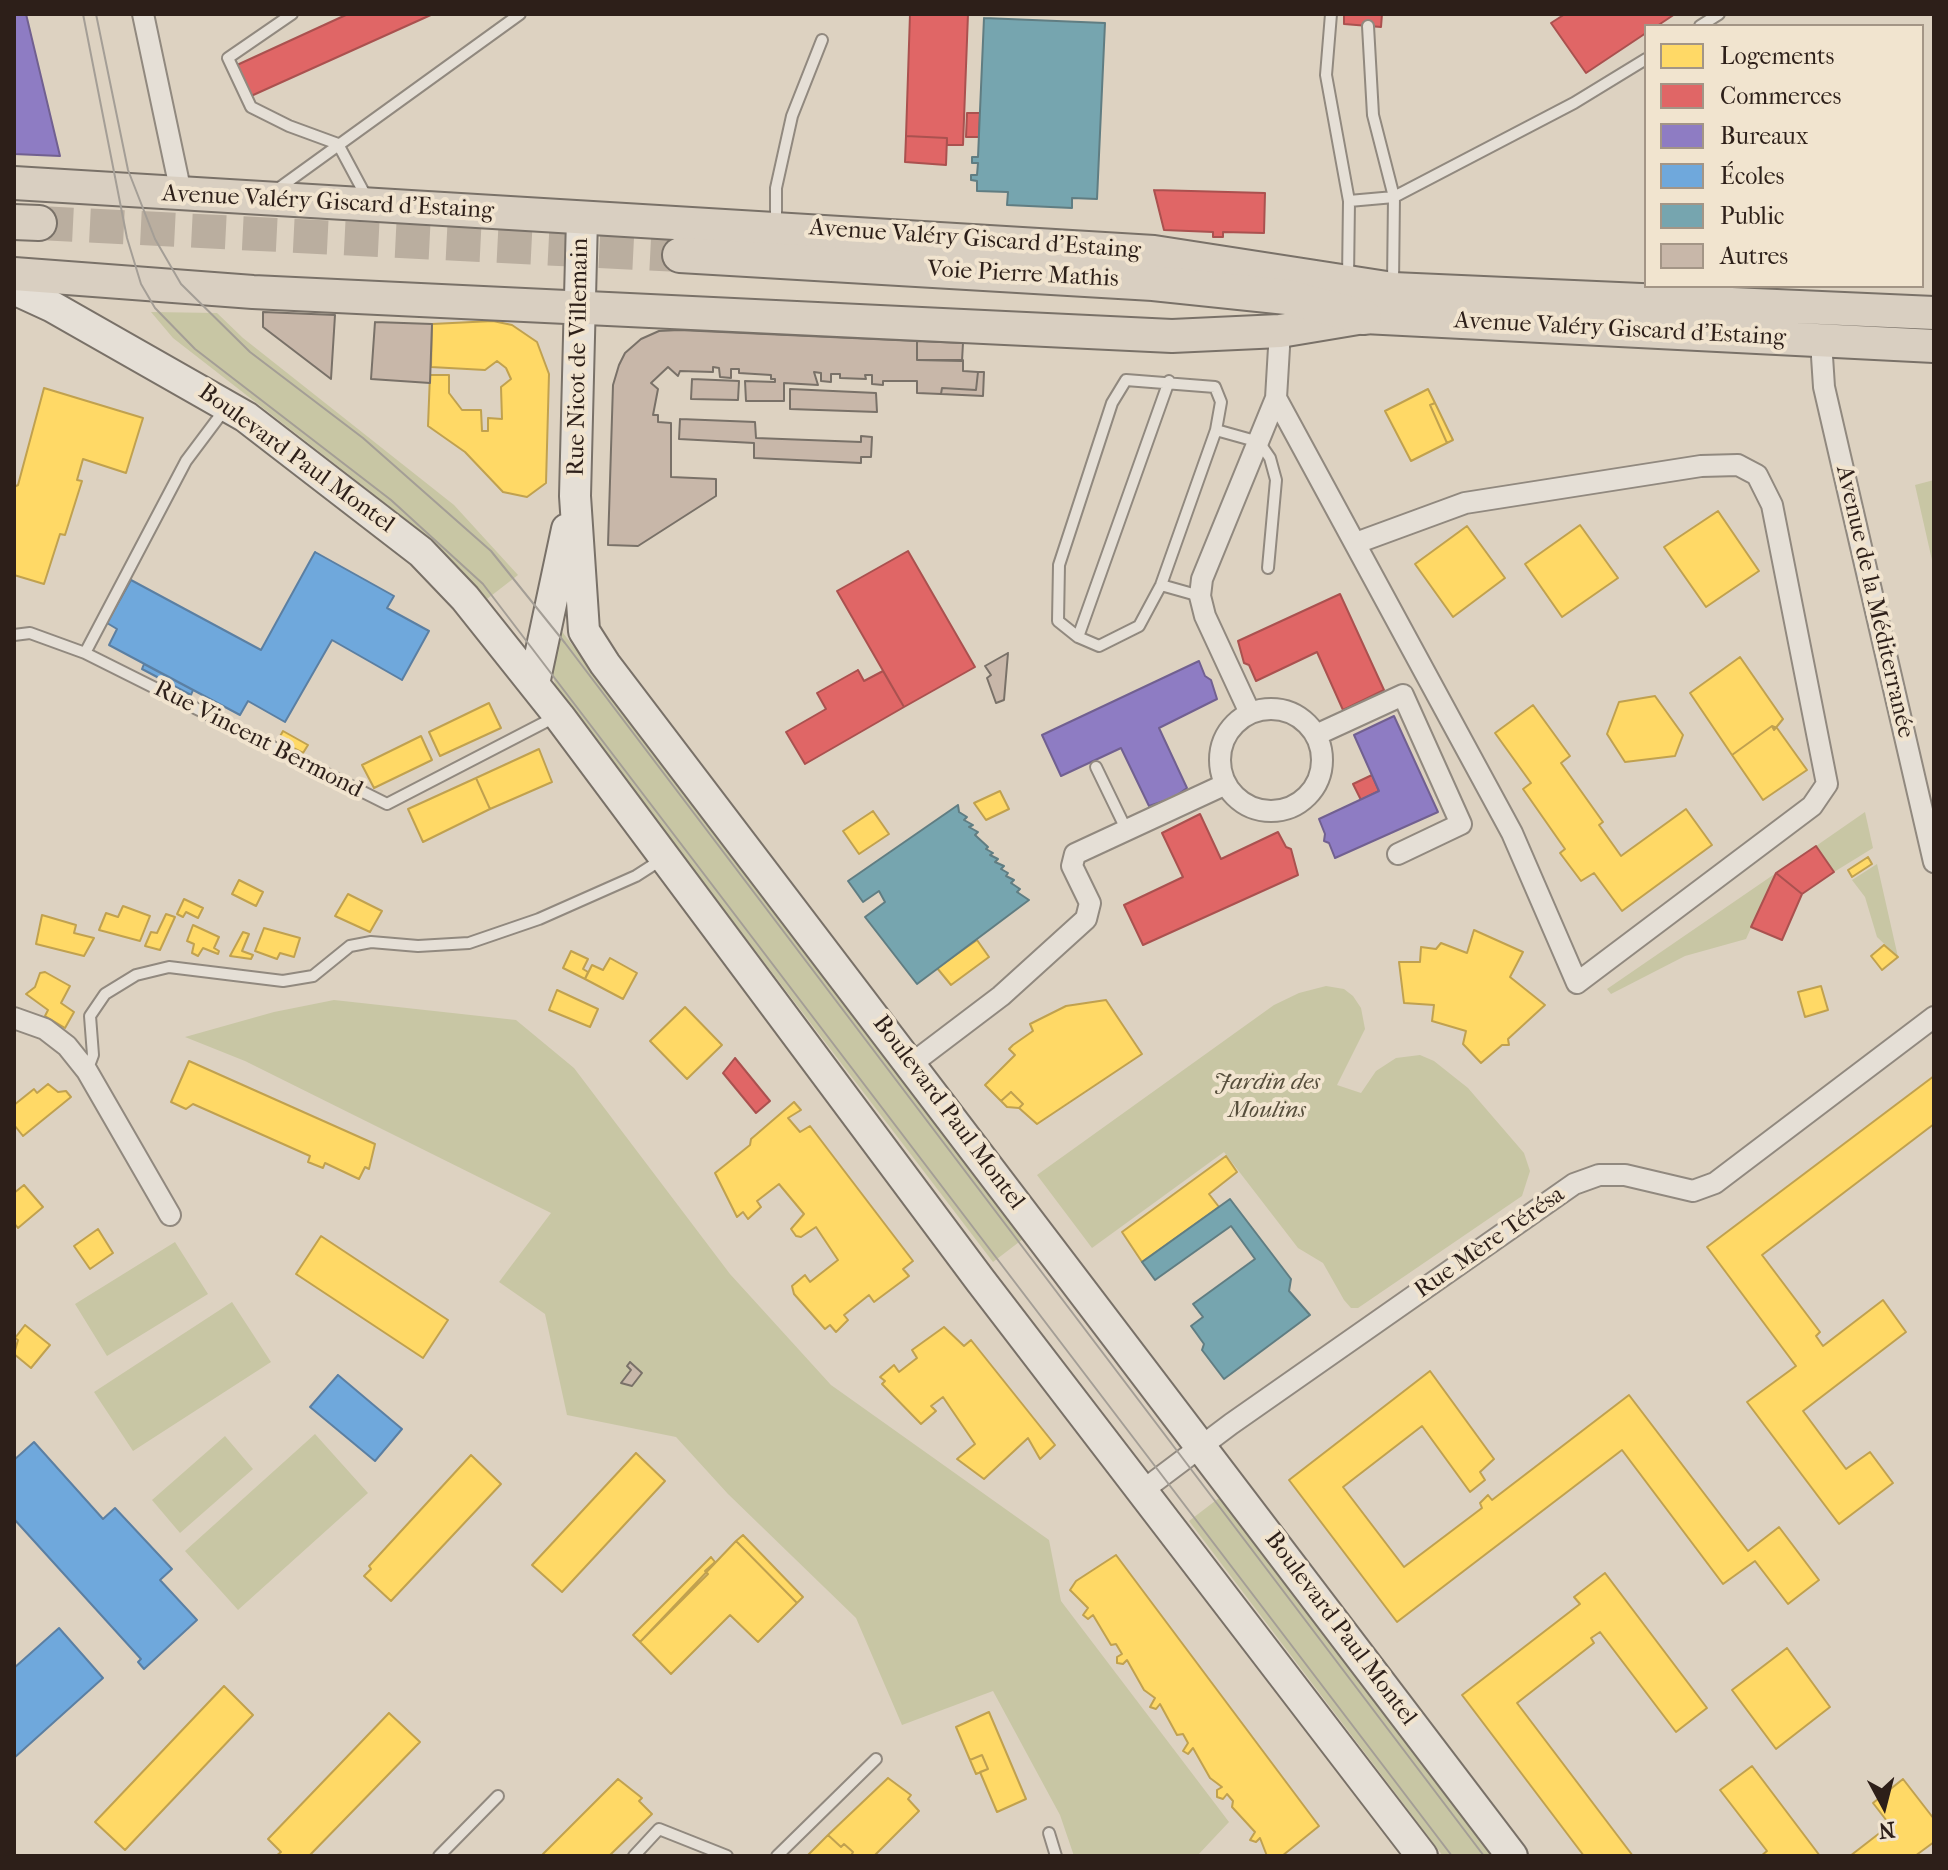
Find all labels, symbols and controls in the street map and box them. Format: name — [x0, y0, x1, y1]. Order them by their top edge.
legend — [1644, 24, 1924, 288]
text: Logements — [1720, 42, 1834, 70]
text: Commerces — [1720, 82, 1841, 110]
text: Bureaux — [1720, 122, 1808, 150]
text: Écoles — [1720, 162, 1784, 190]
street label: Avenue Valéry Giscard d'Estaing — [161, 180, 495, 226]
text: Public — [1720, 202, 1784, 230]
street label: Avenue Valéry Giscard d'Estaing — [808, 214, 1142, 266]
street label: Rue Nicot de Villemain — [563, 237, 595, 477]
text: Autres — [1720, 242, 1788, 270]
street label: Voie Pierre Mathis — [927, 256, 1119, 294]
street label: Avenue Valéry Giscard d'Estaing — [1453, 307, 1787, 353]
street label: Boulevard Paul Montel — [192, 378, 400, 540]
street label: Avenue de la Méditerranée — [1829, 463, 1919, 741]
street label: Rue Vincent Bermond — [149, 675, 367, 805]
street label: Boulevard Paul Montel — [866, 1010, 1030, 1216]
park label: Jardin des Moulins — [1214, 1069, 1320, 1125]
street label: Rue Mère Térésa — [1410, 1181, 1570, 1305]
street label: Boulevard Paul Montel — [1258, 1526, 1422, 1732]
north arrow — [1844, 1766, 1924, 1846]
text: N — [1877, 1816, 1897, 1844]

